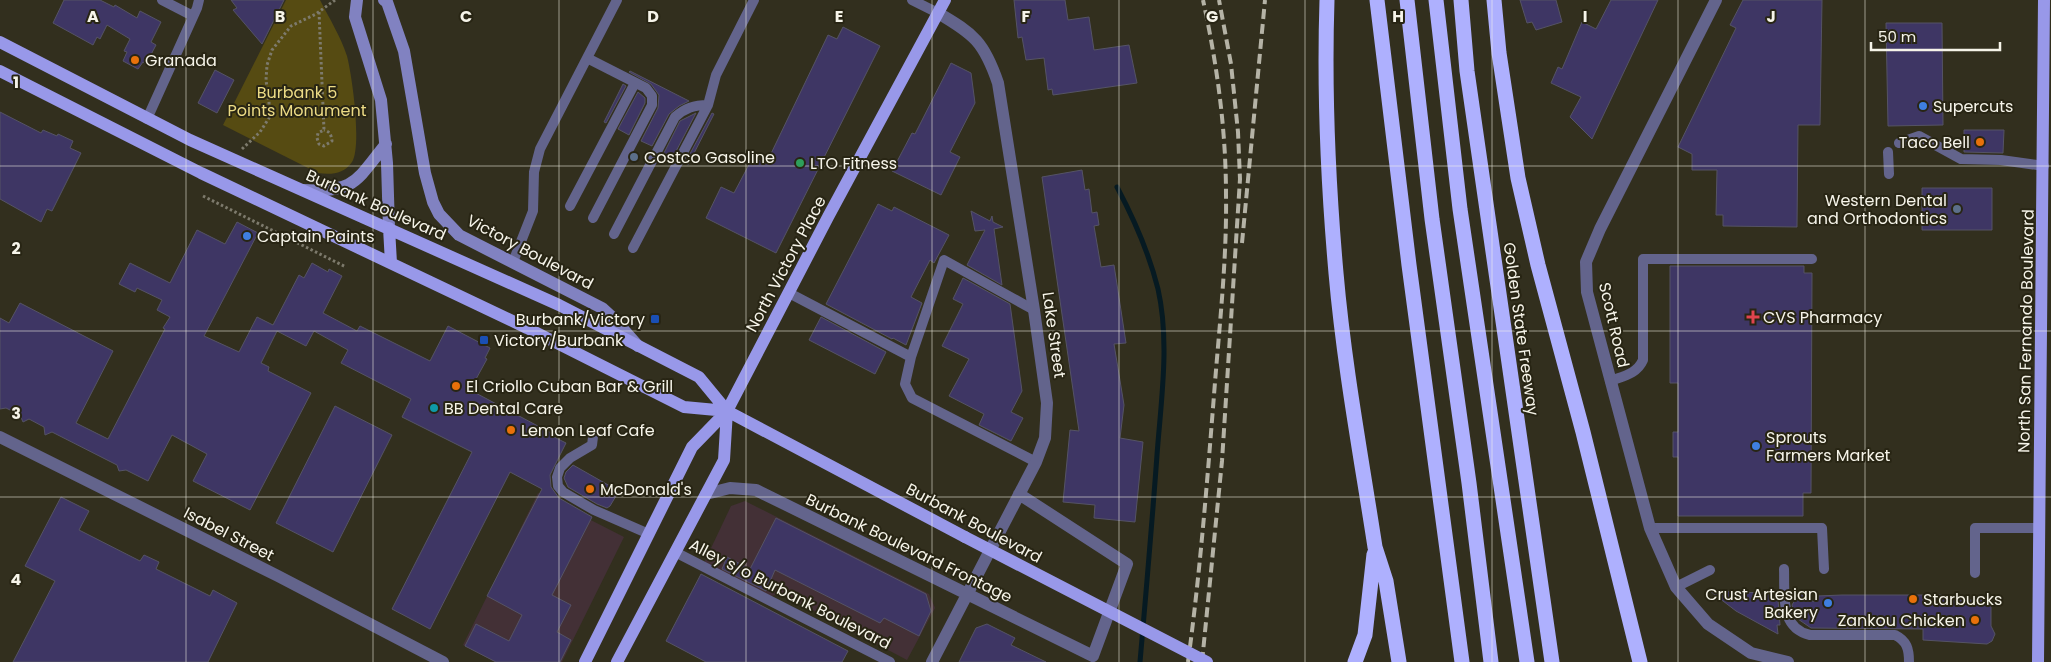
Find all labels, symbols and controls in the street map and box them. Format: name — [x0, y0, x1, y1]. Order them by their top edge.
text: A — [87, 5, 99, 28]
text: B — [275, 5, 285, 28]
text: C — [460, 5, 472, 28]
text: D — [647, 5, 659, 28]
text: E — [835, 5, 843, 28]
text: F — [1022, 5, 1031, 28]
text: G — [1206, 5, 1218, 28]
text: H — [1392, 5, 1404, 28]
text: I — [1583, 5, 1587, 28]
text: J — [1766, 5, 1776, 28]
scale bar — [1871, 20, 2000, 52]
text: 50 m — [1878, 26, 1916, 47]
place label: Granada — [145, 49, 217, 72]
marker: Granada — [129, 54, 141, 66]
text: 1 — [13, 71, 19, 94]
park label: Burbank 5 Points Monument — [227, 81, 367, 122]
place label: Supercuts — [1933, 95, 2013, 118]
marker: Supercuts — [1917, 100, 1929, 112]
place label: Taco Bell — [1899, 131, 1970, 154]
marker: Taco Bell — [1974, 136, 1986, 148]
place label: Costco Gasoline — [644, 146, 775, 169]
marker: Costco Gasoline — [628, 151, 640, 163]
place label: LTO Fitness — [810, 152, 897, 175]
marker: LTO Fitness — [794, 157, 806, 169]
street label: Burbank Boulevard — [302, 164, 450, 246]
place label: Western Dental and Orthodontics — [1807, 189, 1947, 230]
street label: North Victory Place — [740, 192, 832, 336]
marker: Western Dental and Orthodontics — [1951, 203, 1963, 215]
street label: Victory Boulevard — [463, 209, 597, 295]
street label: North San Fernando Boulevard — [2012, 209, 2040, 453]
place label: Captain Paints — [257, 225, 375, 248]
marker: Captain Paints — [241, 230, 253, 242]
text: 2 — [11, 237, 21, 260]
street label: Golden State Freeway — [1497, 241, 1545, 417]
street label: Scott Road — [1593, 280, 1635, 370]
street label: Lake Street — [1037, 290, 1071, 380]
place label: CVS Pharmacy — [1763, 306, 1882, 329]
place label: Burbank/Victory — [516, 308, 645, 331]
marker: CVS Pharmacy — [1747, 311, 1759, 323]
marker: Burbank/Victory — [649, 313, 661, 325]
place label: Victory/Burbank — [494, 329, 624, 352]
marker: Victory/Burbank — [478, 334, 490, 346]
place label: El Criollo Cuban Bar & Grill — [466, 375, 673, 398]
marker: El Criollo Cuban Bar & Grill — [450, 380, 462, 392]
place label: BB Dental Care — [444, 397, 563, 420]
text: 3 — [11, 402, 21, 425]
marker: BB Dental Care — [428, 402, 440, 414]
place label: Lemon Leaf Cafe — [521, 419, 655, 442]
marker: Lemon Leaf Cafe — [505, 424, 517, 436]
place label: Sprouts Farmers Market — [1766, 426, 1891, 467]
marker: Sprouts Farmers Market — [1750, 440, 1762, 452]
street label: Burbank Boulevard — [902, 477, 1046, 569]
place label: McDonald's — [600, 478, 692, 501]
marker: McDonald's — [584, 483, 596, 495]
street label: Burbank Boulevard Frontage — [802, 488, 1016, 608]
street label: Isabel Street — [180, 501, 278, 567]
street label: Alley s/o Burbank Boulevard — [685, 533, 895, 655]
text: 4 — [11, 568, 22, 591]
place label: Crust Artesian Bakery — [1705, 583, 1818, 624]
place label: Starbucks — [1923, 588, 2002, 611]
marker: Starbucks — [1907, 593, 1919, 605]
marker: Crust Artesian Bakery — [1822, 597, 1834, 609]
place label: Zankou Chicken — [1838, 609, 1965, 632]
marker: Zankou Chicken — [1969, 614, 1981, 626]

